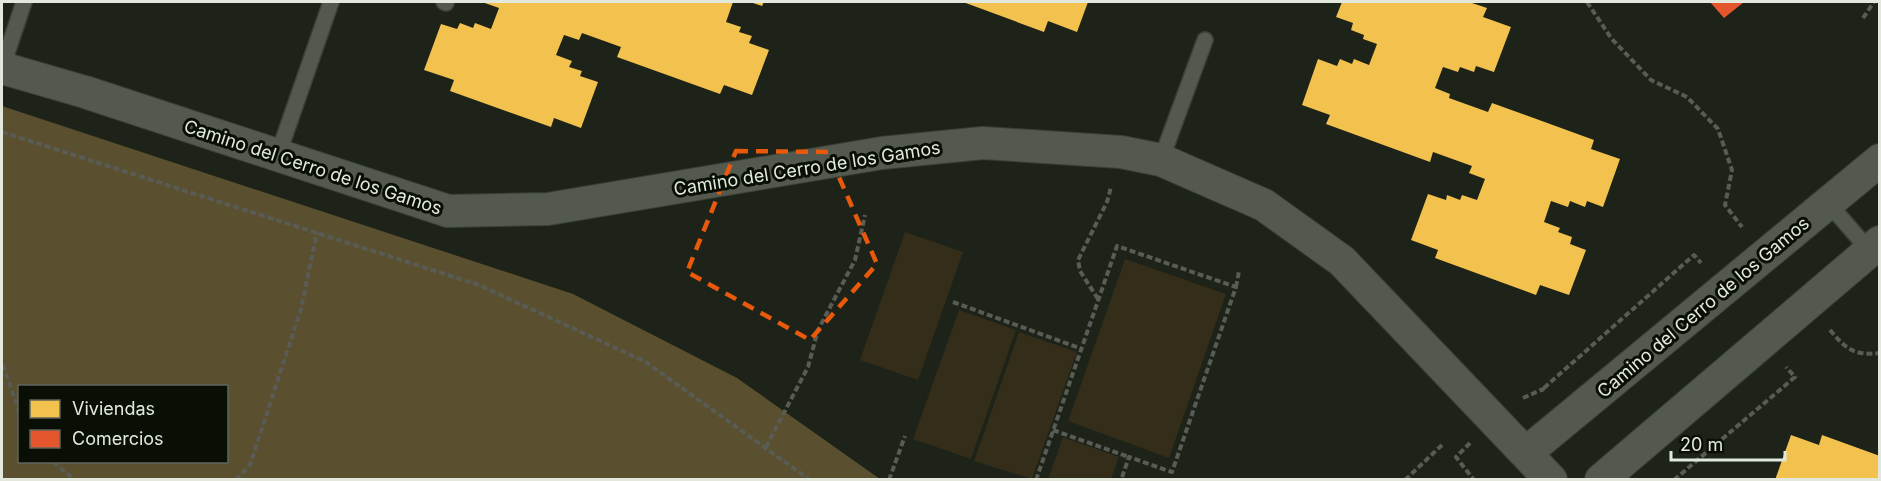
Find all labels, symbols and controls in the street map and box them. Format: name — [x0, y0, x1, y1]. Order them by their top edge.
street label: Camino del Cerro de los Gamos — [181, 115, 445, 219]
street label: Camino del Cerro de los Gamos — [672, 137, 942, 199]
street label: Camino del Cerro de los Gamos — [1593, 212, 1813, 402]
legend — [18, 385, 228, 463]
text: Viviendas — [72, 398, 155, 419]
scale bar — [1671, 424, 1785, 462]
text: Comercios — [72, 428, 164, 449]
text: 20 m — [1680, 434, 1723, 455]

